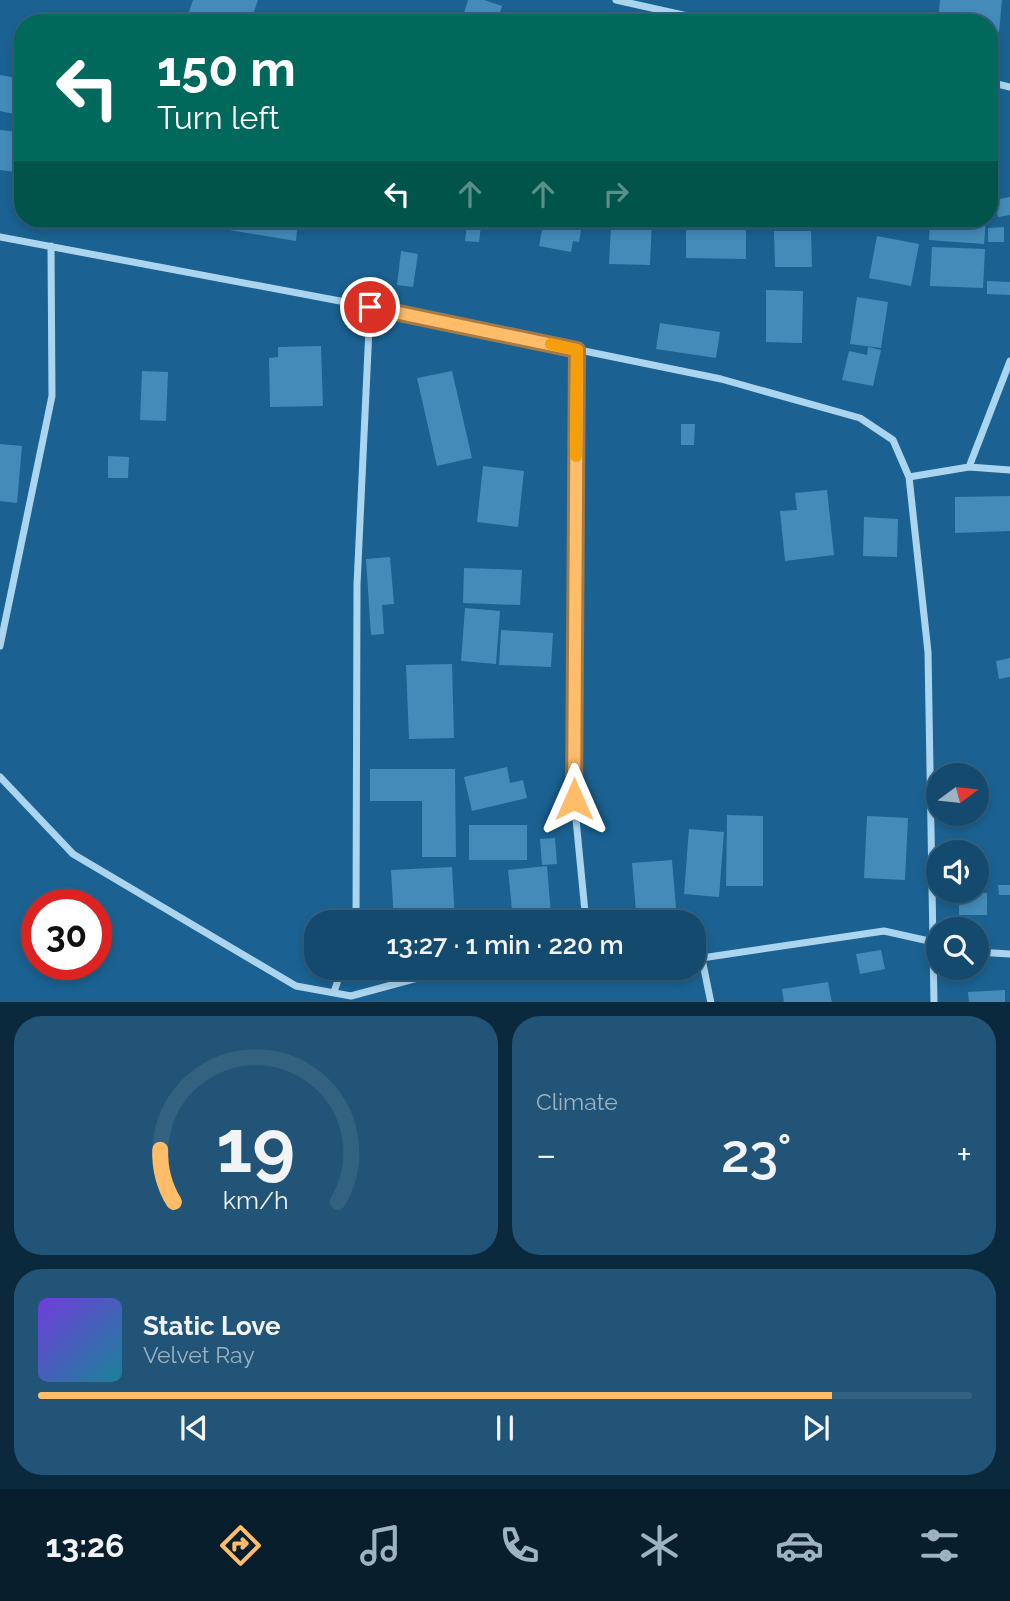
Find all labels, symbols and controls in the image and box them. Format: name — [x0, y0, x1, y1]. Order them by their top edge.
text: 150 m — [157, 40, 296, 97]
icon: left — [42, 42, 133, 133]
text: Turn left — [157, 99, 279, 136]
icon: left — [378, 175, 416, 213]
icon: ahead — [451, 175, 489, 213]
icon: ahead — [524, 175, 562, 213]
icon: right — [597, 175, 635, 213]
pin — [340, 277, 400, 337]
icon: arrive — [351, 288, 389, 326]
position arrow — [537, 762, 611, 836]
north arrow — [926, 763, 989, 826]
map controls — [926, 763, 989, 980]
button: sound — [926, 840, 989, 903]
speed limit sign: 30 — [21, 889, 112, 980]
button: search — [926, 917, 989, 980]
text: 13:27 · 1 min · 220 m — [386, 930, 624, 960]
text: Climate — [536, 1088, 618, 1115]
text: 19 — [217, 1104, 295, 1189]
text: 23° — [721, 1123, 792, 1184]
text: − — [536, 1132, 556, 1177]
text: + — [956, 1132, 972, 1177]
text: km/h — [223, 1184, 289, 1214]
text: Static Love — [143, 1311, 281, 1341]
text: Velvet Ray — [143, 1341, 255, 1368]
icon: previous — [175, 1409, 213, 1447]
icon: pause — [486, 1409, 524, 1447]
icon: next — [797, 1409, 835, 1447]
icon: directions — [216, 1521, 265, 1570]
icon: music — [356, 1521, 405, 1570]
icon: phone — [495, 1521, 544, 1570]
icon: climate — [635, 1521, 684, 1570]
icon: car — [775, 1521, 824, 1570]
icon: filters — [915, 1521, 964, 1570]
text: 13:26 — [45, 1527, 125, 1564]

